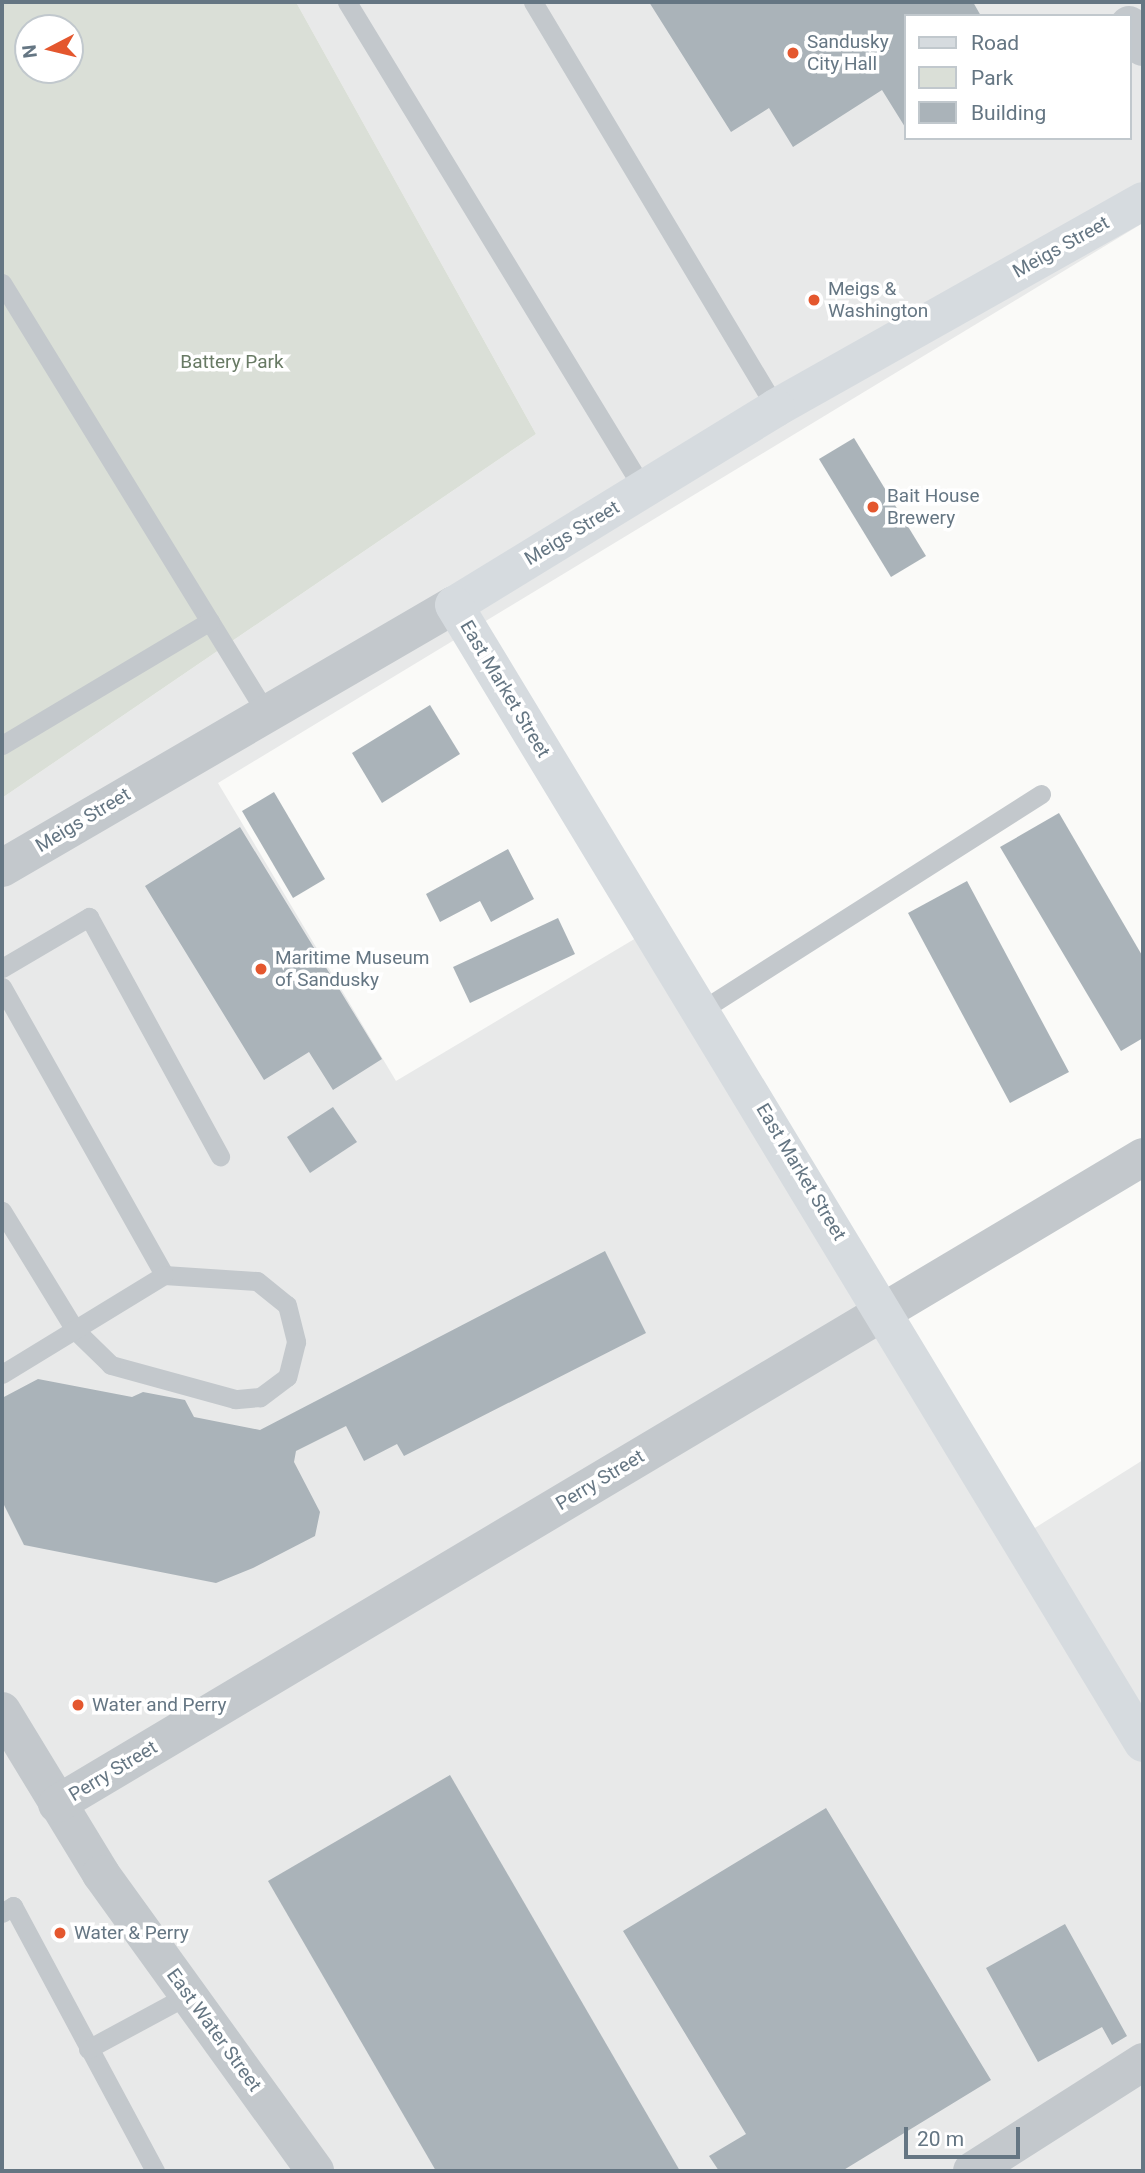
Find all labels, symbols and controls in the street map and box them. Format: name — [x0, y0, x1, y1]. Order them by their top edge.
north arrow — [14, 14, 84, 84]
legend — [904, 14, 1131, 140]
place label: Sandusky City Hall — [807, 31, 889, 75]
text: Road — [971, 31, 1019, 55]
text: N — [17, 43, 42, 59]
marker: Sandusky City Hall — [785, 45, 801, 61]
text: Park — [971, 66, 1013, 90]
text: Building — [971, 101, 1046, 125]
street label: Meigs Street — [1009, 211, 1113, 283]
place label: Meigs & Washington — [828, 278, 928, 322]
marker: Meigs & Washington — [806, 292, 822, 308]
park label: Battery Park — [180, 351, 284, 373]
place label: Bait House Brewery — [887, 485, 979, 529]
street label: Meigs Street — [520, 496, 624, 570]
marker: Bait House Brewery — [865, 499, 881, 515]
street label: East Market Street — [455, 616, 555, 762]
street label: Meigs Street — [31, 783, 135, 857]
place label: Maritime Museum of Sandusky — [275, 947, 429, 991]
marker: Maritime Museum of Sandusky — [253, 961, 269, 977]
street label: East Market Street — [751, 1099, 851, 1245]
street label: Perry Street — [552, 1445, 648, 1515]
place label: Water and Perry — [92, 1694, 227, 1716]
marker: Water and Perry — [70, 1697, 86, 1713]
street label: Perry Street — [65, 1736, 161, 1806]
place label: Water & Perry — [74, 1922, 189, 1944]
marker: Water & Perry — [52, 1925, 68, 1941]
street label: East Water Street — [162, 1964, 266, 2096]
scale bar — [907, 2114, 1023, 2158]
text: 20 m — [917, 2127, 964, 2151]

